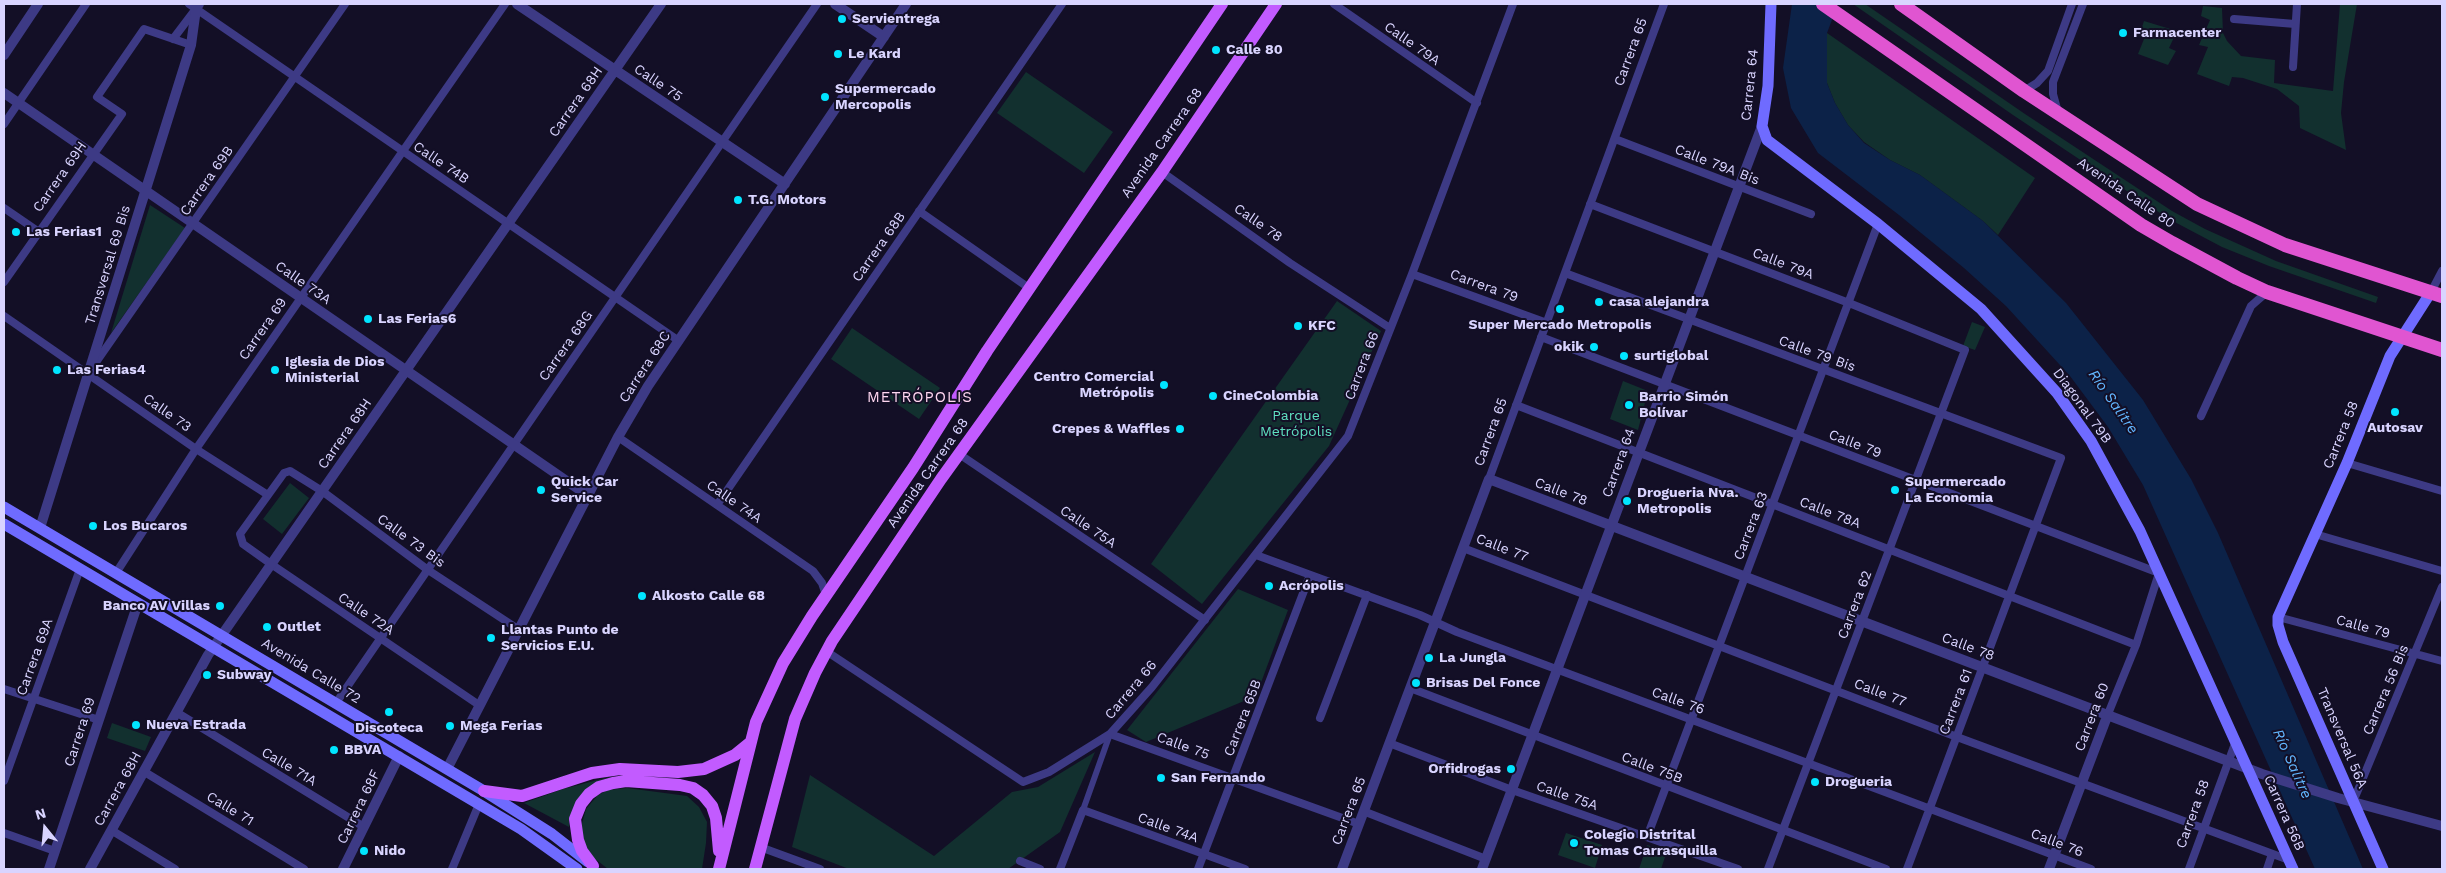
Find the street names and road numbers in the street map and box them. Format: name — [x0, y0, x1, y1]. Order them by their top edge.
street label: Carrera 65 — [1611, 15, 1651, 89]
street label: Calle 79A — [1381, 19, 1443, 69]
street label: Carrera 64 — [1738, 48, 1762, 122]
street label: Calle 75 — [631, 61, 685, 105]
street label: Carrera 68H — [545, 63, 607, 141]
street label: Avenida Carrera 68 — [1118, 85, 1206, 201]
street label: Carrera 69H — [29, 138, 91, 216]
street label: Calle 74B — [410, 138, 472, 188]
street label: Calle 79A Bis — [1672, 141, 1762, 189]
street label: Carrera 69B — [177, 143, 237, 219]
street label: Avenida Calle 80 — [2074, 154, 2178, 232]
street label: Calle 78 — [1231, 200, 1285, 246]
street label: Transversal 69 Bis — [82, 203, 134, 327]
street label: Carrera 68B — [849, 209, 909, 285]
street label: Calle 79A — [1750, 245, 1816, 283]
street label: Calle 73A — [272, 258, 334, 308]
street label: Carrera 79 — [1448, 266, 1520, 306]
street label: Carrera 69 — [235, 295, 291, 363]
street label: Carrera 68G — [536, 307, 596, 385]
street label: Carrera 68C — [616, 328, 674, 406]
street label: Carrera 66 — [1341, 329, 1383, 403]
street label: Calle 79 Bis — [1776, 332, 1858, 376]
street label: Diagonal 79B — [2049, 365, 2115, 447]
street label: Calle 73 — [140, 390, 194, 436]
street label: Carrera 68H — [314, 395, 376, 473]
street label: Carrera 65 — [1471, 395, 1511, 469]
street label: Carrera 58 — [2320, 399, 2362, 471]
street label: Avenida Carrera 68 — [884, 415, 972, 531]
street label: Carrera 64 — [1599, 426, 1639, 500]
street label: Calle 79 — [1826, 426, 1884, 462]
street label: Calle 78 — [1532, 474, 1590, 510]
street label: Calle 74A — [703, 477, 765, 527]
street label: Carrera 63 — [1730, 490, 1772, 562]
street label: Calle 78A — [1797, 494, 1863, 532]
street label: Calle 75A — [1057, 502, 1119, 552]
street label: Calle 73 Bis — [374, 511, 448, 571]
street label: Calle 77 — [1473, 530, 1531, 566]
street label: Carrera 62 — [1834, 569, 1876, 641]
street label: Calle 72A — [335, 589, 397, 639]
street label: Calle 79 — [2334, 612, 2392, 642]
street label: Carrera 69A — [13, 616, 57, 698]
street label: Calle 78 — [1939, 629, 1997, 665]
street label: Avenida Calle 72 — [258, 635, 364, 707]
street label: Carrera 56 Bis — [2359, 642, 2413, 738]
street label: Carrera 66 — [1101, 657, 1161, 723]
street label: Carrera 61 — [1936, 667, 1976, 737]
street label: Calle 77 — [1851, 675, 1909, 711]
street label: Carrera 65B — [1221, 677, 1265, 759]
street label: Carrera 60 — [2071, 680, 2113, 754]
street label: Calle 76 — [1649, 684, 1707, 718]
street label: Transversal 56A — [2313, 685, 2371, 791]
street label: Carrera 69 — [61, 695, 99, 769]
street label: Calle 75 — [1154, 729, 1212, 763]
street label: Calle 71A — [258, 744, 320, 790]
street label: Carrera 68H — [91, 749, 145, 829]
street label: Calle 75B — [1619, 749, 1685, 787]
street label: Carrera 68F — [334, 767, 384, 847]
street label: Carrera 56B — [2260, 773, 2308, 853]
street label: Carrera 65 — [1328, 775, 1370, 847]
street label: Carrera 58 — [2173, 777, 2213, 851]
street label: Calle 75A — [1534, 778, 1600, 814]
street label: Calle 71 — [203, 788, 257, 830]
street label: Calle 74A — [1135, 809, 1201, 847]
street label: Calle 76 — [2028, 825, 2086, 861]

